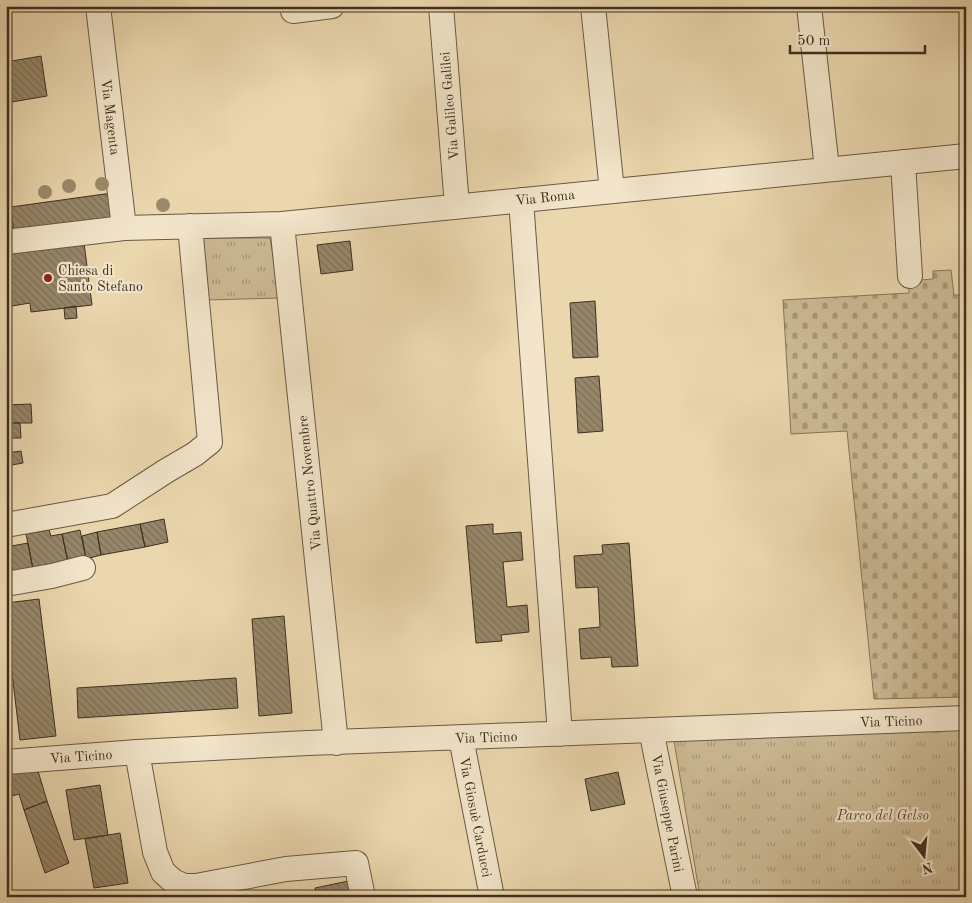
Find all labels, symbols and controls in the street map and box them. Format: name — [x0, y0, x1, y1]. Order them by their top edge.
scale bar — [790, 22, 924, 54]
text: 50 m — [797, 34, 831, 49]
street label: Via Galileo Galilei — [438, 51, 462, 161]
street label: Via Magenta — [98, 78, 122, 156]
street label: Via Roma — [515, 188, 576, 208]
place label: Chiesa di Santo Stefano — [58, 264, 143, 294]
marker: Chiesa di Santo Stefano — [42, 272, 54, 284]
street label: Via Quattro Novembre — [296, 414, 324, 551]
street label: Via Ticino — [859, 714, 923, 730]
street label: Via Ticino — [454, 730, 518, 746]
street label: Via Ticino — [49, 748, 113, 766]
street label: Via Giuseppe Parini — [649, 753, 685, 874]
street label: Via Giosuè Carducci — [456, 756, 494, 879]
park label: Parco del Gelso — [836, 809, 929, 823]
north arrow — [900, 830, 950, 880]
text: N — [920, 859, 934, 876]

